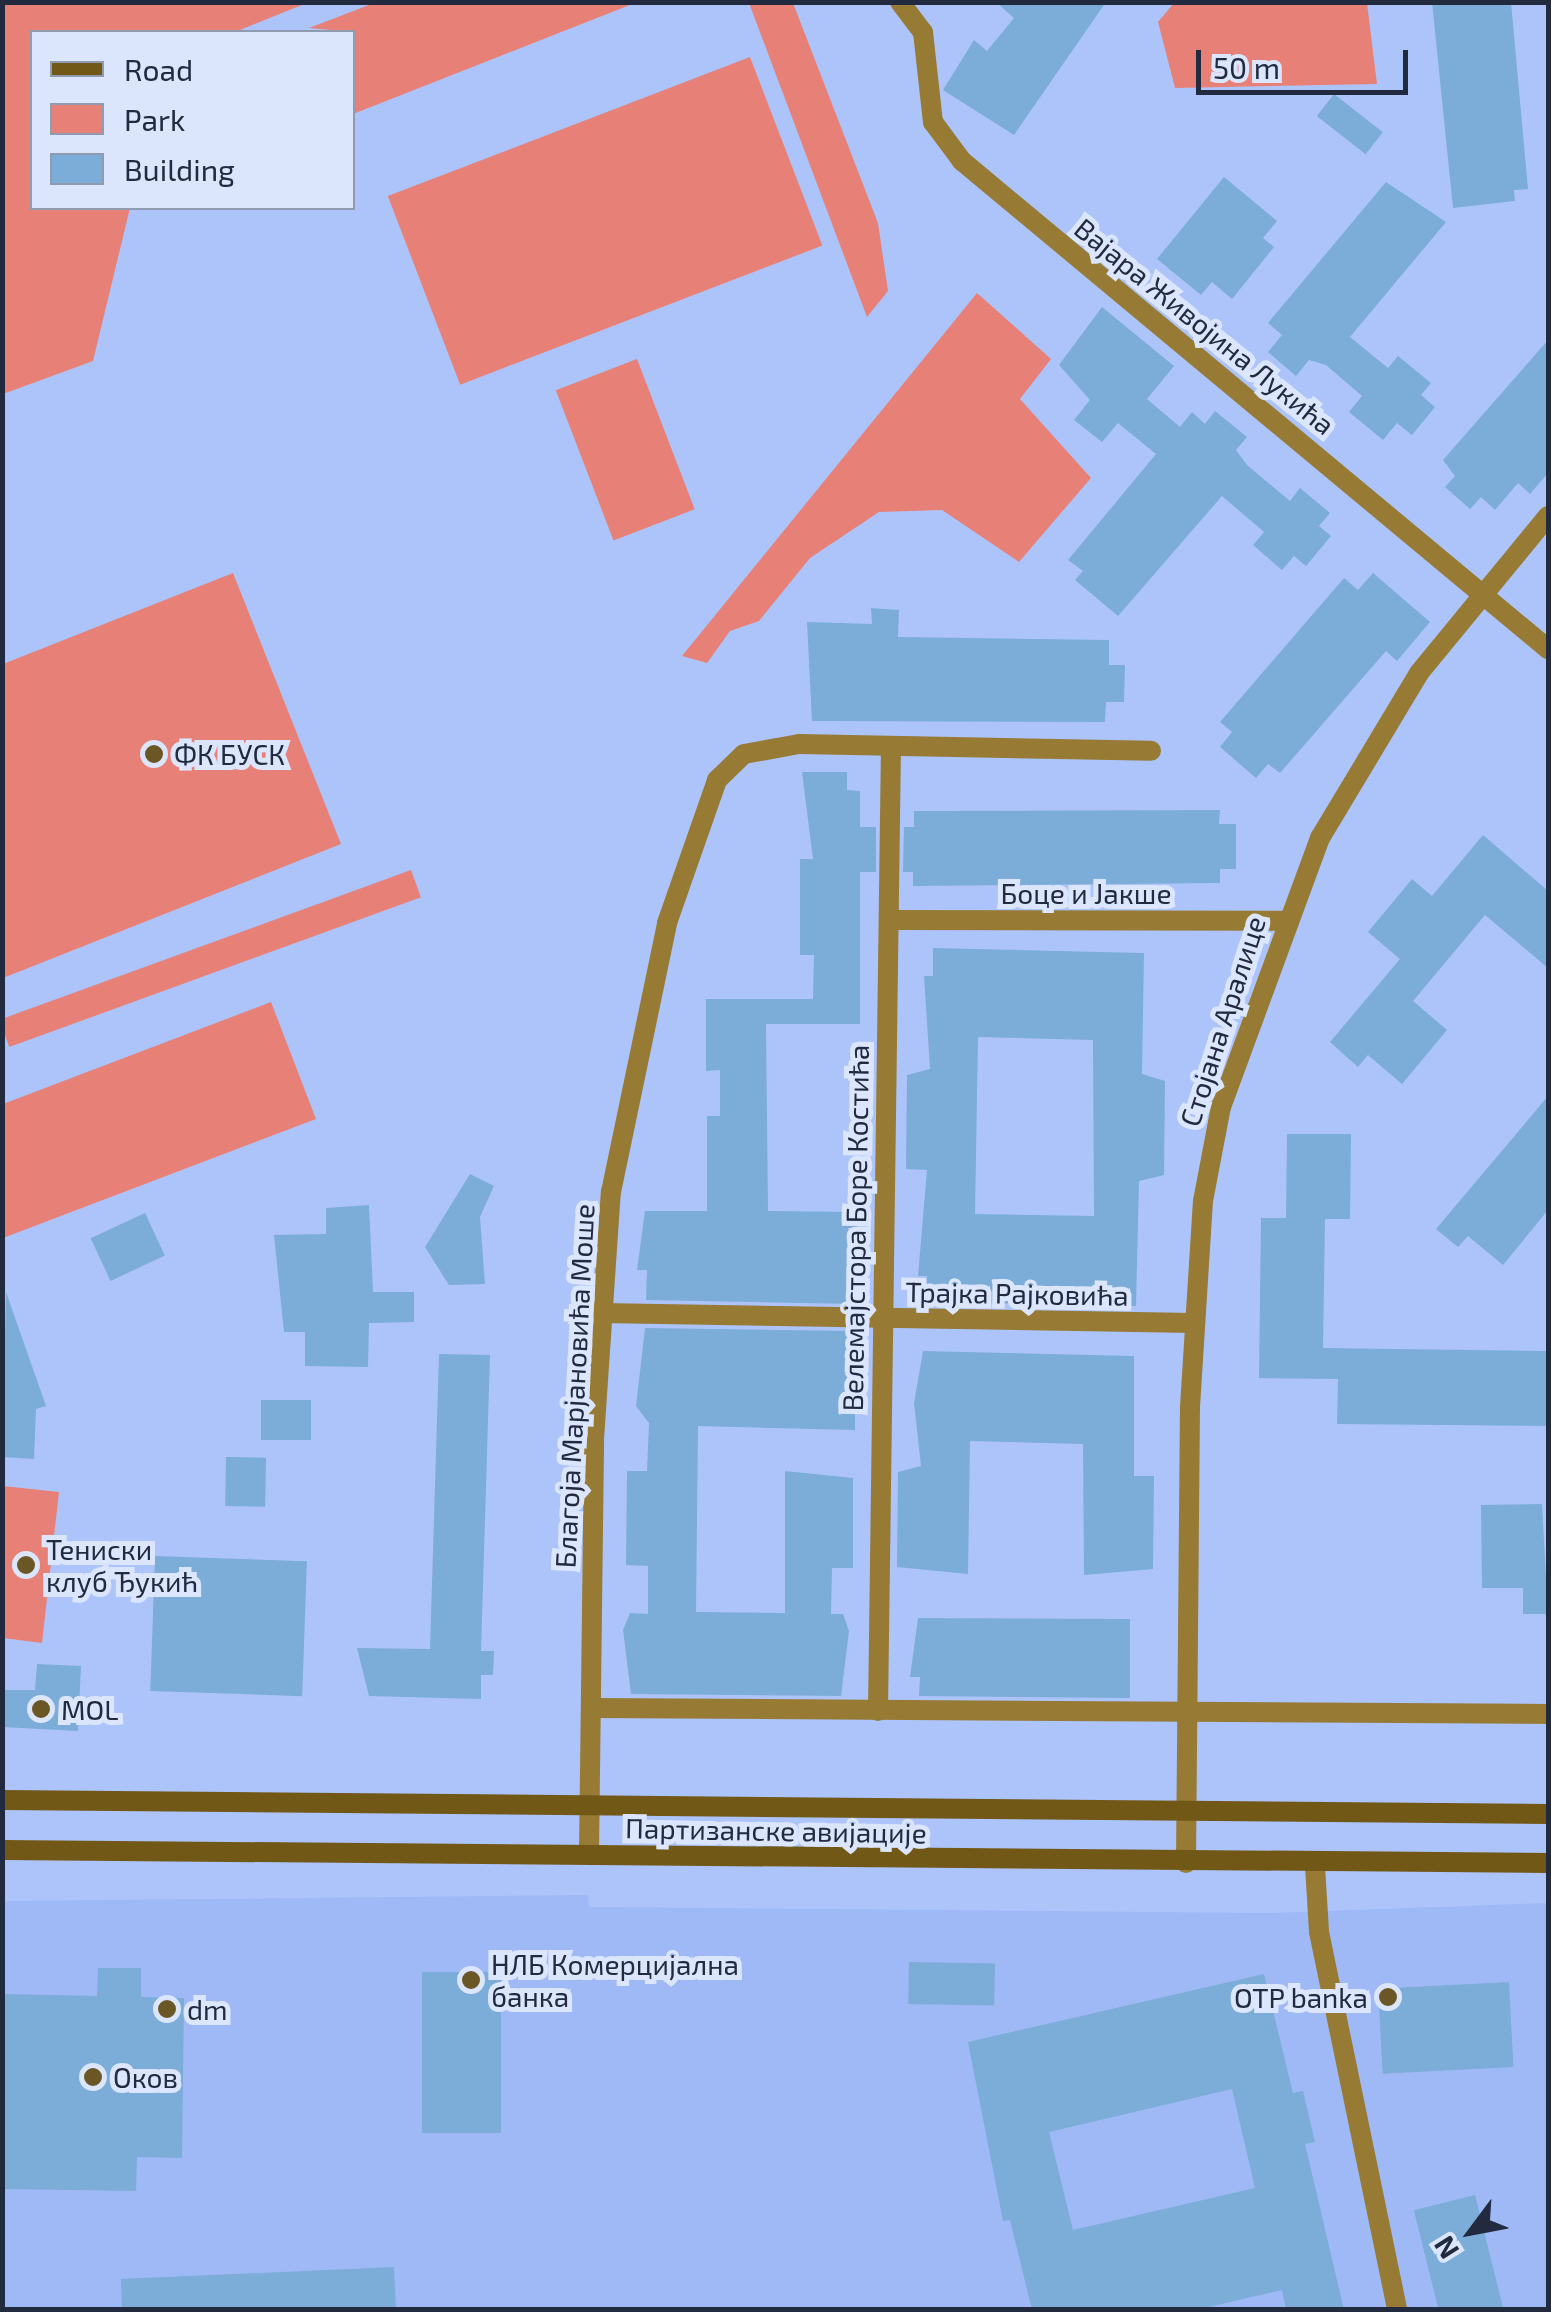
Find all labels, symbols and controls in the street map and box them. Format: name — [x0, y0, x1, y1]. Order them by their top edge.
legend — [30, 30, 355, 210]
scale bar — [1201, 30, 1414, 92]
text: 50 m — [1213, 49, 1280, 85]
text: Road — [124, 51, 193, 87]
text: Park — [124, 101, 185, 137]
text: Building — [124, 151, 235, 187]
street label: Вајара Живојина Лукића — [1068, 211, 1342, 441]
place label: ФК БУСК — [174, 737, 285, 771]
marker: ФК БУСК — [143, 743, 165, 765]
street label: Боце и Јакше — [1001, 876, 1171, 910]
street label: Стојана Аралице — [1172, 912, 1272, 1130]
street label: Велемајстора Боре Костића — [835, 1044, 875, 1412]
street label: Благоја Марјановића Моше — [548, 1203, 600, 1569]
street label: Трајка Рајковића — [905, 1274, 1129, 1312]
place label: Тениски клуб Ђукић — [46, 1532, 198, 1598]
marker: Тениски клуб Ђукић — [15, 1554, 37, 1576]
place label: MOL — [61, 1692, 119, 1726]
marker: MOL — [30, 1698, 52, 1720]
street label: Партизанске авијације — [625, 1811, 927, 1849]
place label: НЛБ Комерцијална банка — [491, 1947, 739, 2013]
marker: НЛБ Комерцијална банка — [460, 1969, 482, 1991]
place label: OTP banka — [1233, 1980, 1368, 2014]
marker: OTP banka — [1377, 1986, 1399, 2008]
place label: dm — [187, 1992, 228, 2026]
marker: dm — [156, 1998, 178, 2020]
place label: Оков — [113, 2060, 178, 2094]
marker: Оков — [82, 2066, 104, 2088]
north arrow — [1421, 2182, 1521, 2282]
text: N — [1426, 2230, 1465, 2265]

